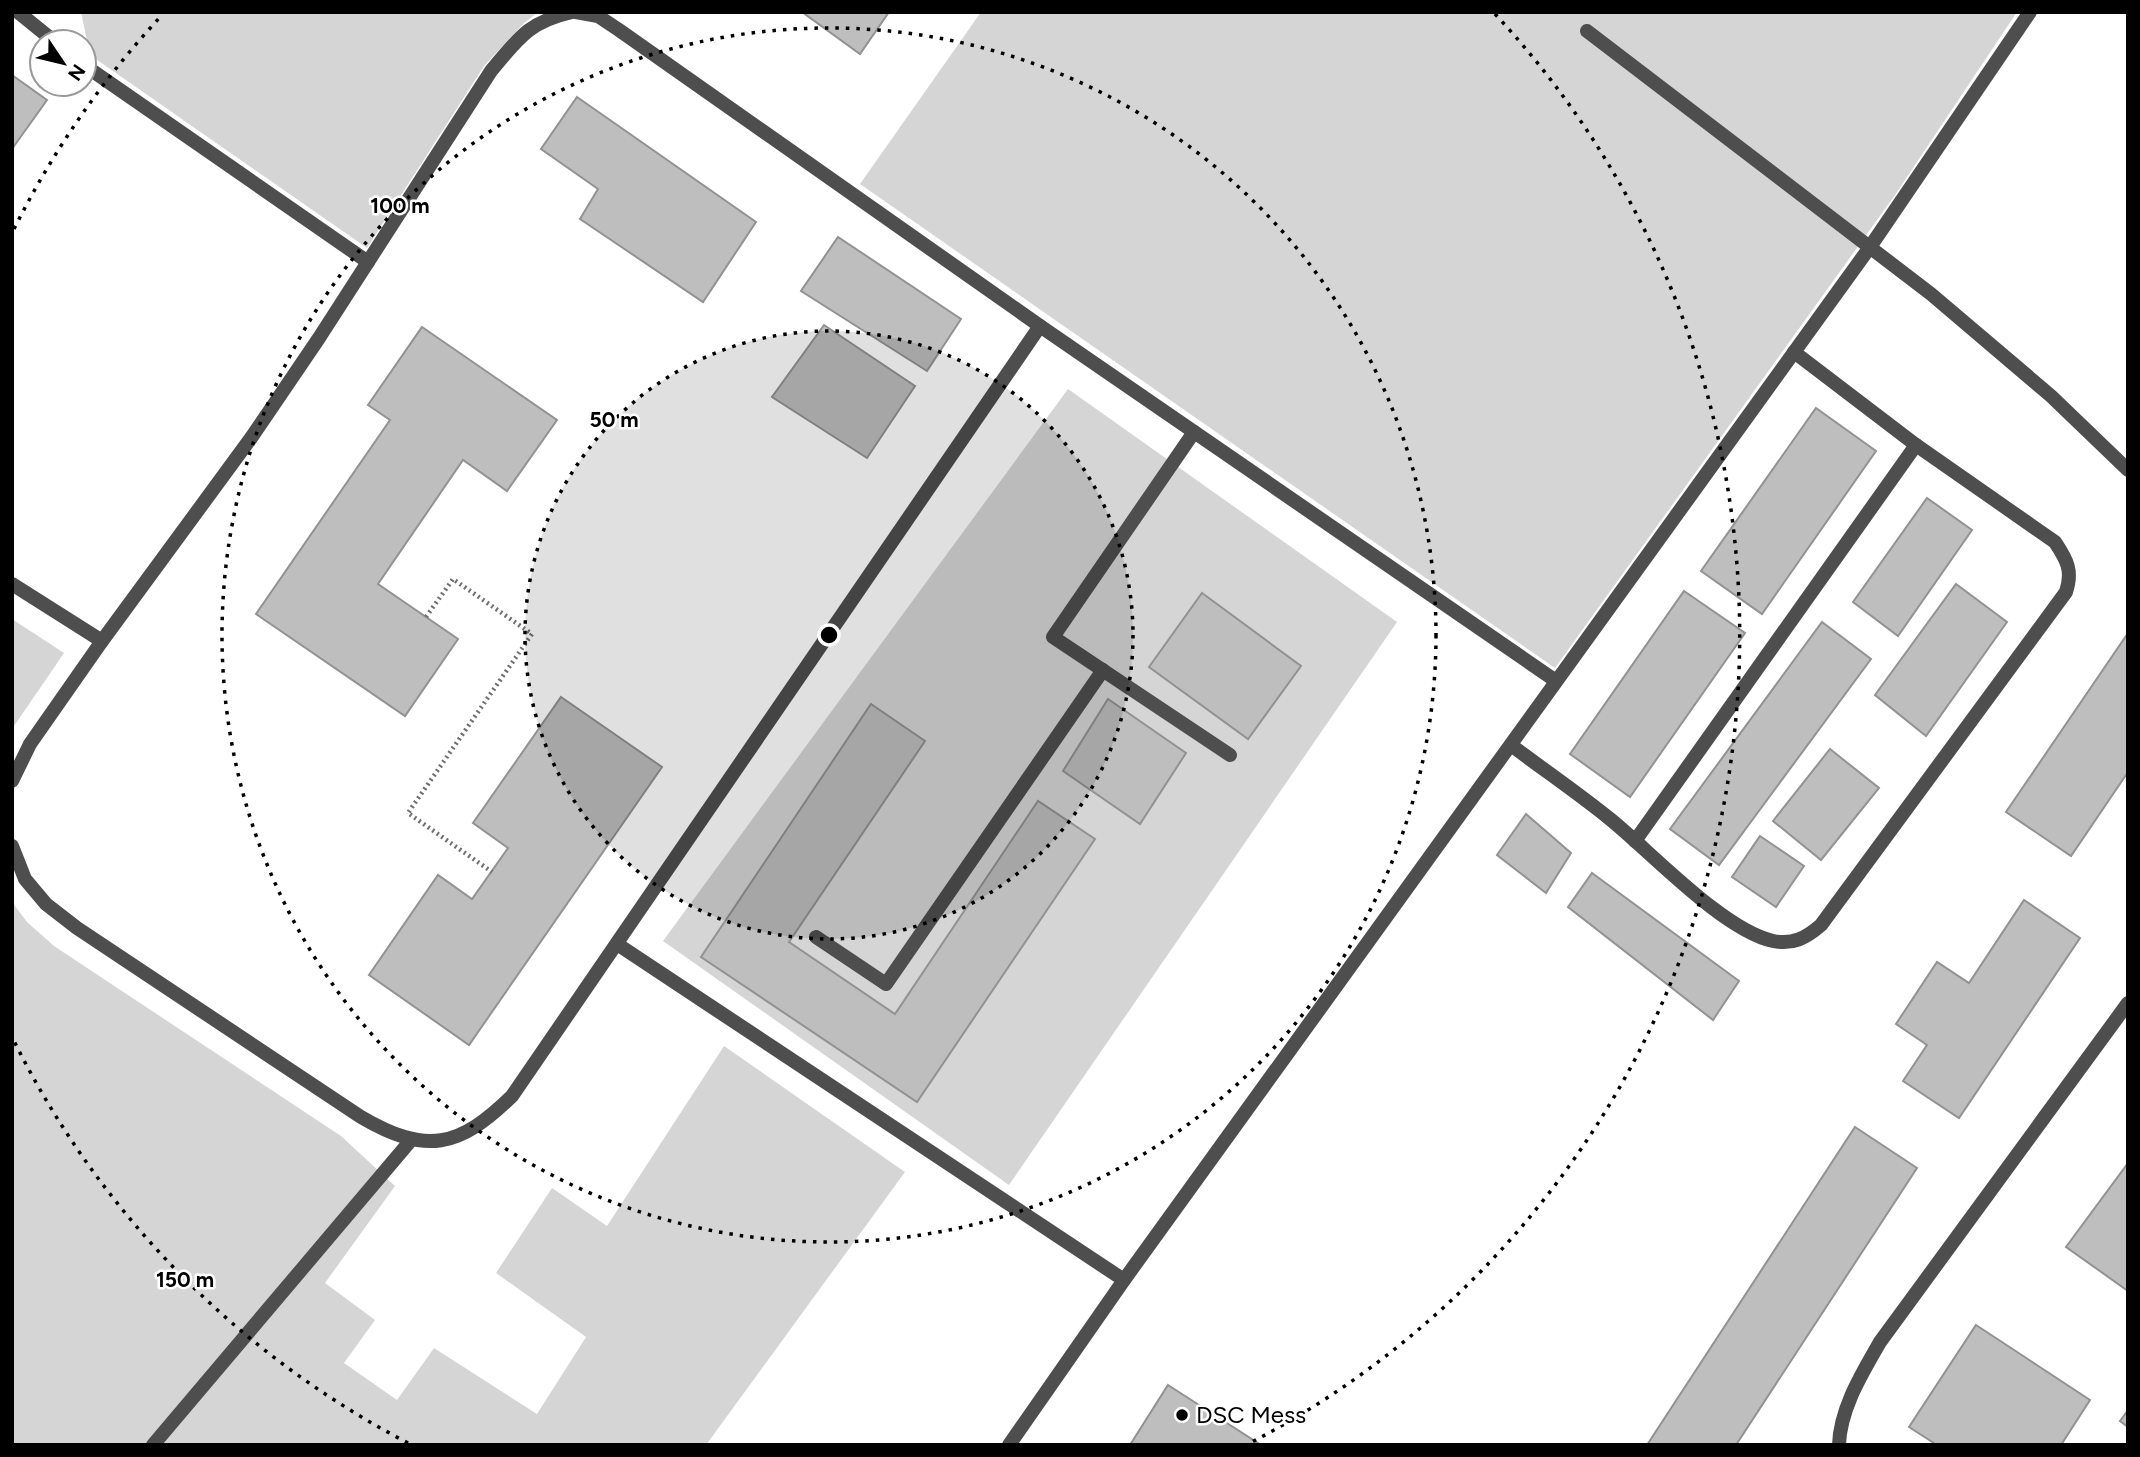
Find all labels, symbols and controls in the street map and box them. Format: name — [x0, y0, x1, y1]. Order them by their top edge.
north arrow — [28, 28, 98, 98]
text: N — [63, 60, 90, 85]
text: 100 m — [370, 193, 430, 218]
text: 50 m — [589, 407, 639, 432]
centre of rings — [817, 623, 841, 647]
text: 150 m — [156, 1267, 214, 1292]
place label: DSC Mess — [1196, 1400, 1306, 1429]
marker: DSC Mess — [1174, 1407, 1190, 1423]

